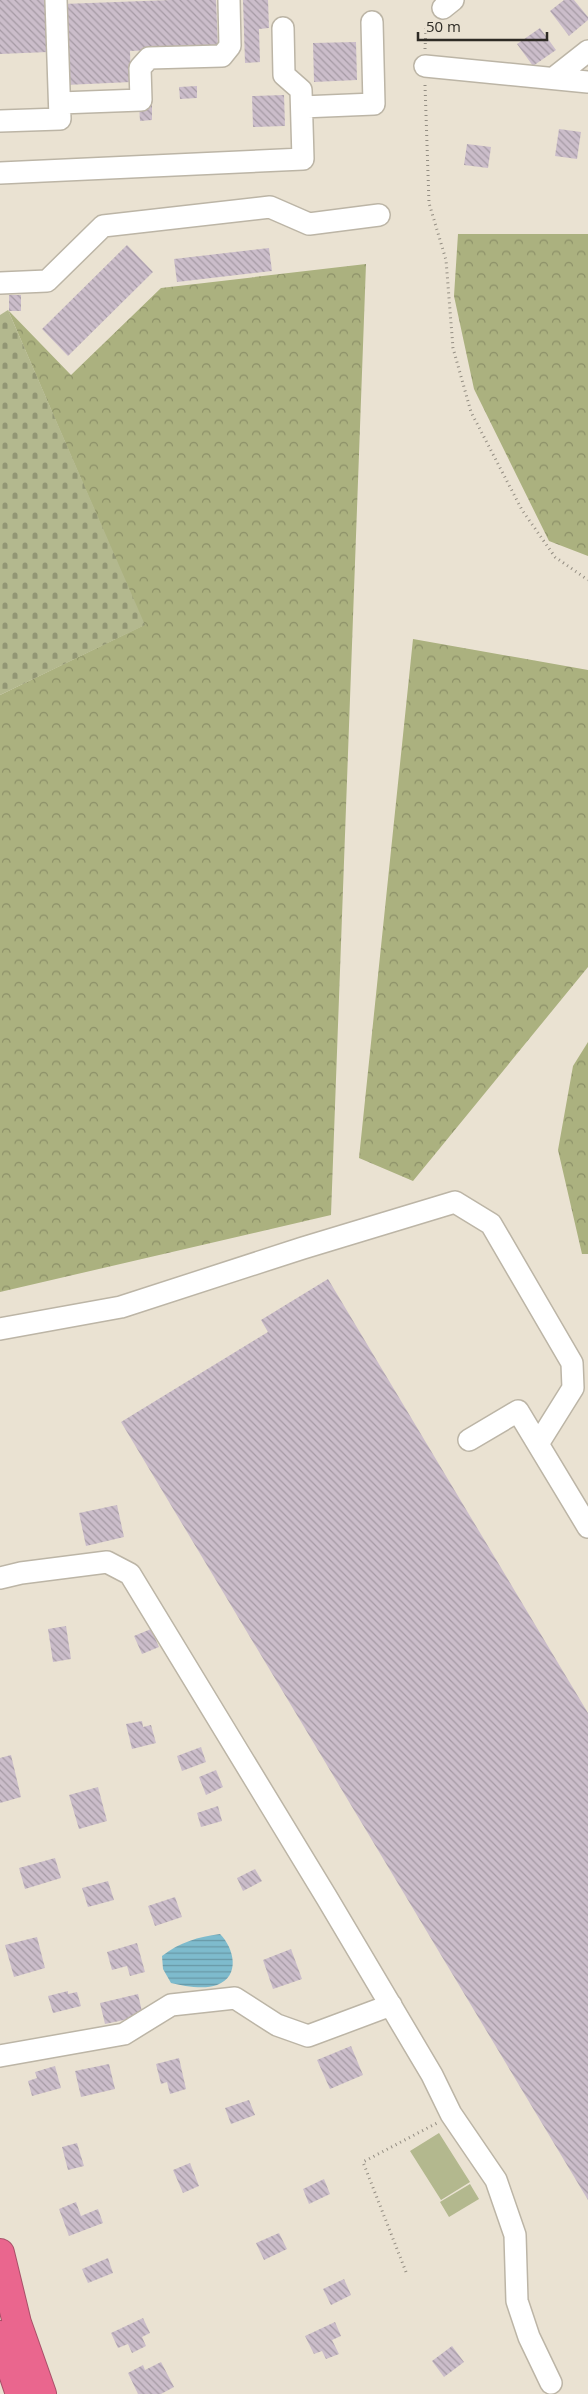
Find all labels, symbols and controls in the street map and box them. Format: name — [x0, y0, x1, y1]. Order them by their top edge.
scale bar — [418, 10, 547, 42]
text: 50 m — [426, 16, 461, 36]

